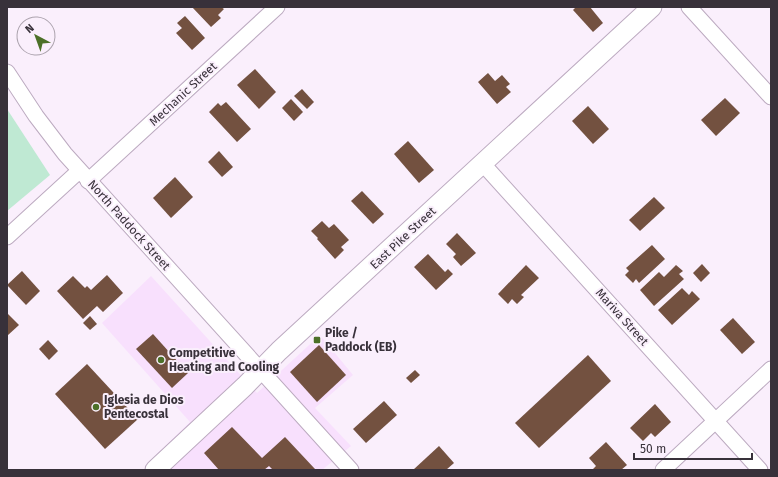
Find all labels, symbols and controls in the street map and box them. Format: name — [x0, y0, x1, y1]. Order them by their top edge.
north arrow — [16, 16, 56, 56]
text: N — [23, 22, 37, 36]
street label: Mechanic Street — [146, 59, 220, 129]
street label: North Paddock Street — [85, 177, 174, 273]
street label: East Pike Street — [367, 204, 439, 272]
street label: Mariva Street — [593, 286, 652, 349]
place label: Pike / Paddock (EB) — [325, 326, 396, 354]
marker: Pike / Paddock (EB) — [312, 335, 322, 345]
place label: Competitive Heating and Cooling — [169, 346, 280, 374]
marker: Competitive Heating and Cooling — [156, 355, 166, 365]
place label: Iglesia de Dios Pentecostal — [104, 393, 184, 421]
marker: Iglesia de Dios Pentecostal — [91, 402, 101, 412]
scale bar — [634, 435, 752, 461]
text: 50 m — [640, 442, 666, 456]

